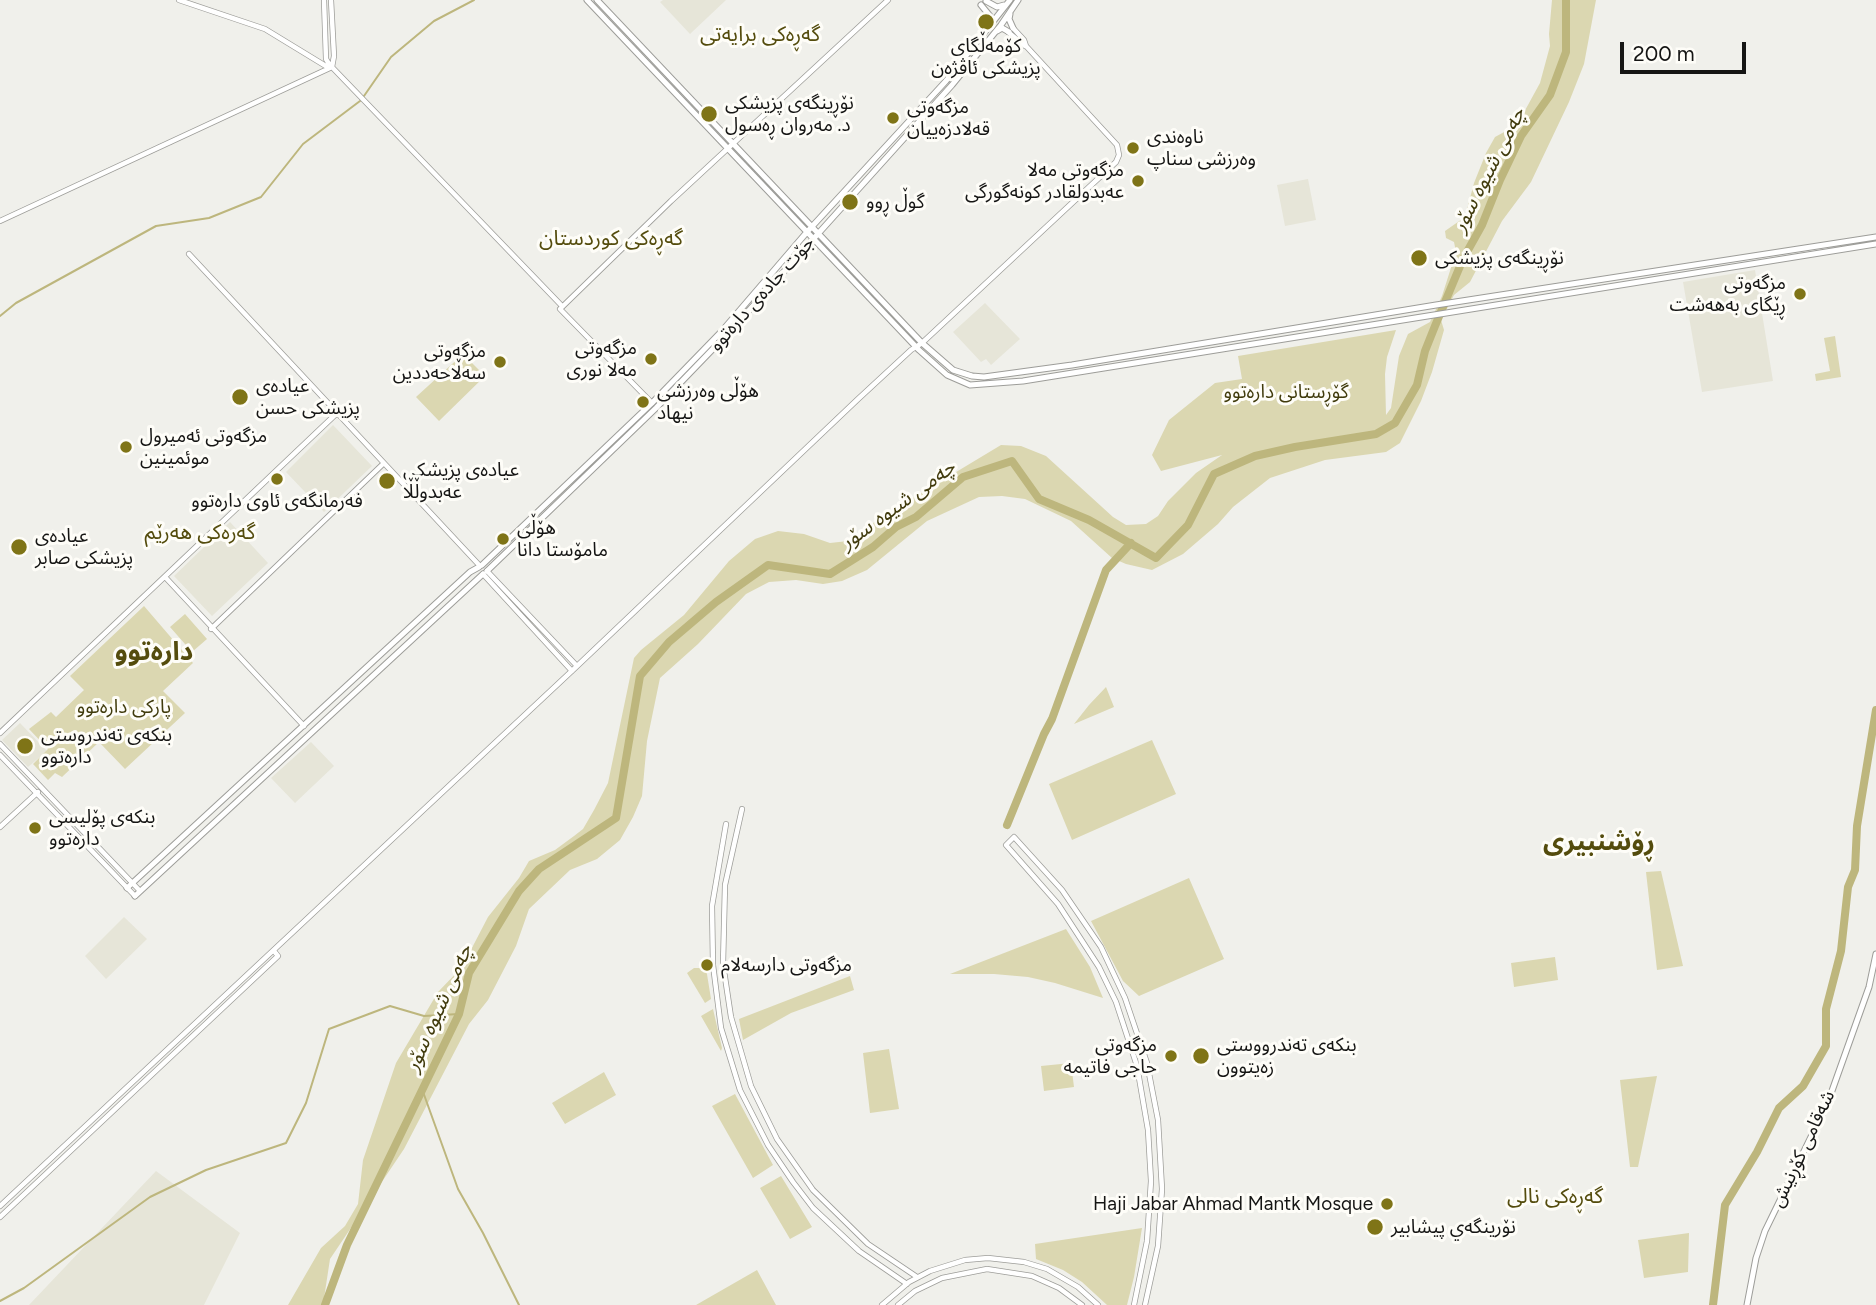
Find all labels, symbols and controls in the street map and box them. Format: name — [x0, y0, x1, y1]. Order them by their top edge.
marker: کۆمەڵگای پزیشکی ئاڤژەن — [976, 12, 996, 32]
district label: گەڕەکی برایەتی — [700, 22, 820, 48]
scale bar — [1624, 28, 1750, 72]
place label: کۆمەڵگای پزیشکی ئاڤژەن — [931, 35, 1041, 79]
text: 200 m — [1633, 41, 1695, 66]
place label: نۆڕینگەی پزیشکی د. مەروان ڕەسول — [725, 92, 854, 136]
place label: مزگەوتی قەلادزەییان — [907, 96, 990, 140]
marker: نۆڕینگەی پزیشکی د. مەروان ڕەسول — [699, 104, 719, 124]
water label: چەمی شیوە سۆر — [1447, 104, 1531, 236]
marker: مزگەوتی قەلادزەییان — [885, 110, 901, 126]
place label: ناوەندی وەرزشی سناپ — [1147, 126, 1256, 170]
marker: ناوەندی وەرزشی سناپ — [1125, 140, 1141, 156]
place label: مزگەوتی مەلا عەبدولقادر کونەگورگی — [965, 159, 1124, 203]
marker: مزگەوتی مەلا عەبدولقادر کونەگورگی — [1130, 173, 1146, 189]
place label: گوڵ ڕوو — [866, 191, 925, 213]
marker: گوڵ ڕوو — [840, 192, 860, 212]
district label: گەڕەکی کوردستان — [539, 226, 683, 252]
street label: جۆت جادەی دارەتوو — [704, 232, 820, 356]
place label: نۆڕینگەی پزیشکی — [1435, 247, 1564, 269]
marker: نۆڕینگەی پزیشکی — [1409, 248, 1429, 268]
place label: مزگەوتی ڕێگای بەھەشت — [1669, 272, 1786, 316]
marker: مزگەوتی ڕێگای بەھەشت — [1792, 286, 1808, 302]
place label: مزگەوتی مەلا نوری — [567, 337, 637, 381]
place label: مزگەوتی سەڵاحەددین — [393, 340, 486, 384]
marker: مزگەوتی مەلا نوری — [643, 351, 659, 367]
marker: مزگەوتی سەڵاحەددین — [492, 354, 508, 370]
place label: عیادەی پزیشکی حسن — [256, 375, 360, 419]
place label: هۆڵی وەرزشی نیهاد — [657, 380, 759, 424]
park label: گۆڕستانی دارەتوو — [1223, 381, 1349, 403]
marker: عیادەی پزیشکی حسن — [230, 387, 250, 407]
marker: هۆڵی وەرزشی نیهاد — [635, 394, 651, 410]
place label: مزگەوتی ئەمیرول موئمینین — [140, 425, 267, 469]
marker: مزگەوتی ئەمیرول موئمینین — [118, 439, 134, 455]
water label: چەمی شیوە سۆر — [835, 455, 961, 555]
place label: عیادەی پزیشکی عەبدوڵڵا — [403, 459, 519, 503]
marker: فەرمانگەی ئاوی دارەتوو — [269, 471, 285, 487]
marker: عیادەی پزیشکی عەبدوڵڵا — [377, 471, 397, 491]
place label: فەرمانگەی ئاوی دارەتوو — [191, 490, 363, 512]
place label: هۆڵی مامۆستا دانا — [517, 517, 608, 561]
district label: گەرەکی هەرێم — [145, 520, 255, 546]
place label: عیادەی پزیشکی صابر — [35, 525, 133, 569]
marker: هۆڵی مامۆستا دانا — [495, 531, 511, 547]
marker: عیادەی پزیشکی صابر — [9, 537, 29, 557]
district label: دارەتوو — [115, 636, 193, 668]
park label: پارکی دارەتوو — [77, 696, 171, 718]
place label: بنکەی تەندروستی دارەتوو — [41, 724, 172, 768]
marker: بنکەی تەندروستی دارەتوو — [15, 736, 35, 756]
place label: بنکەی پۆلیسی دارەتوو — [49, 806, 155, 850]
marker: بنکەی پۆلیسی دارەتوو — [27, 820, 43, 836]
district label: ڕۆشنبیری — [1543, 826, 1655, 858]
water label: چەمی شیوە سۆر — [400, 941, 478, 1075]
place label: مزگەوتی دارسەلام — [721, 954, 852, 976]
marker: مزگەوتی دارسەلام — [699, 957, 715, 973]
place label: مزگەوتی حاجی فاتیمە — [1063, 1034, 1157, 1078]
place label: بنکەی تەندرووستی زەیتوون — [1217, 1034, 1357, 1078]
marker: بنکەی تەندرووستی زەیتوون — [1191, 1046, 1211, 1066]
marker: مزگەوتی حاجی فاتیمە — [1163, 1048, 1179, 1064]
street label: شەقامی کۆڕنیش — [1766, 1087, 1840, 1211]
district label: گەڕەکی نالی — [1507, 1184, 1603, 1210]
place label: Haji Jabar Ahmad Mantk Mosque — [1093, 1193, 1373, 1215]
marker: Haji Jabar Ahmad Mantk Mosque — [1379, 1196, 1395, 1212]
place label: نۆرينگەي پيشابير — [1391, 1216, 1516, 1238]
marker: نۆرينگەي پيشابير — [1365, 1217, 1385, 1237]

